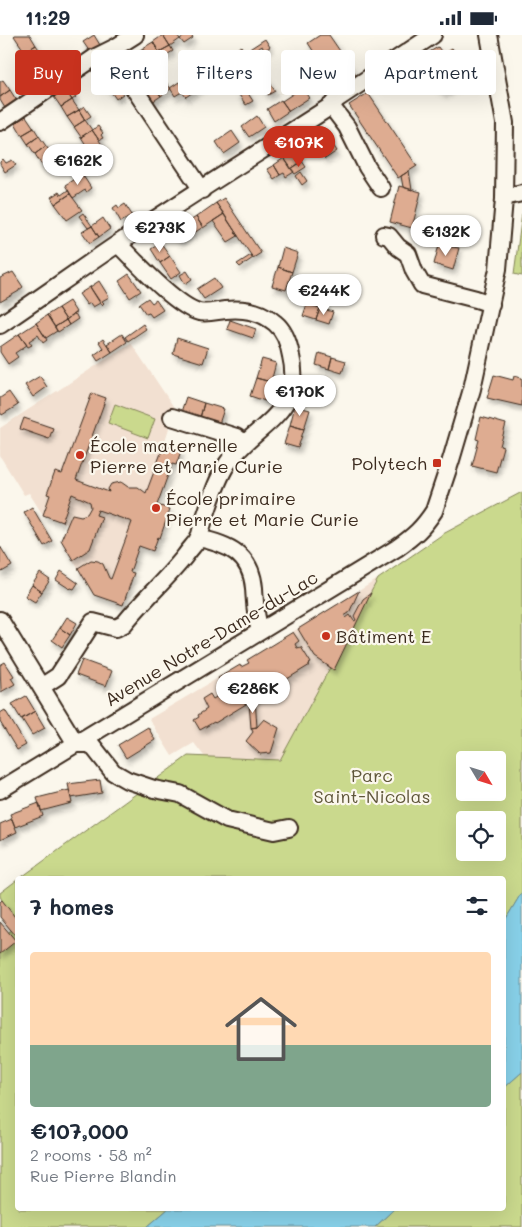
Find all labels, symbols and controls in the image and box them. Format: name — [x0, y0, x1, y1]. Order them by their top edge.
text: 11:29 — [25, 5, 70, 30]
chip: Buy — [15, 50, 81, 95]
chip: Rent — [91, 50, 168, 95]
chip: Filters — [178, 50, 271, 95]
chip: New — [281, 50, 355, 95]
chip: Apartment — [365, 50, 496, 95]
pin: €107K — [264, 125, 334, 168]
text: €107K — [274, 131, 324, 152]
pin: €162K — [43, 143, 113, 186]
text: €162K — [53, 149, 103, 170]
pin: €273K — [125, 211, 195, 253]
pin: €132K — [411, 215, 481, 257]
text: €273K — [135, 216, 185, 237]
text: €132K — [421, 220, 471, 241]
pin: €244K — [289, 273, 359, 316]
text: €244K — [298, 279, 350, 300]
pin: €170K — [265, 375, 335, 417]
text: €170K — [275, 380, 325, 401]
place label: École maternelle Pierre et Marie Curie — [90, 433, 283, 478]
marker: École maternelle Pierre et Marie Curie — [74, 449, 86, 461]
place label: Polytech — [352, 451, 427, 475]
marker: Polytech — [431, 457, 443, 469]
place label: École primaire Pierre et Marie Curie — [166, 486, 359, 531]
marker: École primaire Pierre et Marie Curie — [150, 502, 162, 514]
street label: Avenue Notre-Dame-du-Lac — [100, 565, 322, 711]
place label: Bâtiment E — [336, 624, 431, 648]
marker: Bâtiment E — [320, 630, 332, 642]
pin: €286K — [218, 671, 288, 714]
text: €286K — [227, 677, 279, 698]
north arrow — [456, 751, 506, 801]
map controls — [456, 751, 506, 861]
park label: Parc Saint-Nicolas — [314, 763, 430, 808]
button: locate — [456, 811, 506, 861]
icon: filters — [463, 892, 491, 920]
text: 7 homes — [30, 893, 114, 920]
icon: home — [216, 984, 306, 1074]
text: €107,000 — [30, 1117, 129, 1144]
text: 2 rooms · 58 m² — [30, 1144, 152, 1165]
text: Rue Pierre Blandin — [30, 1165, 176, 1186]

